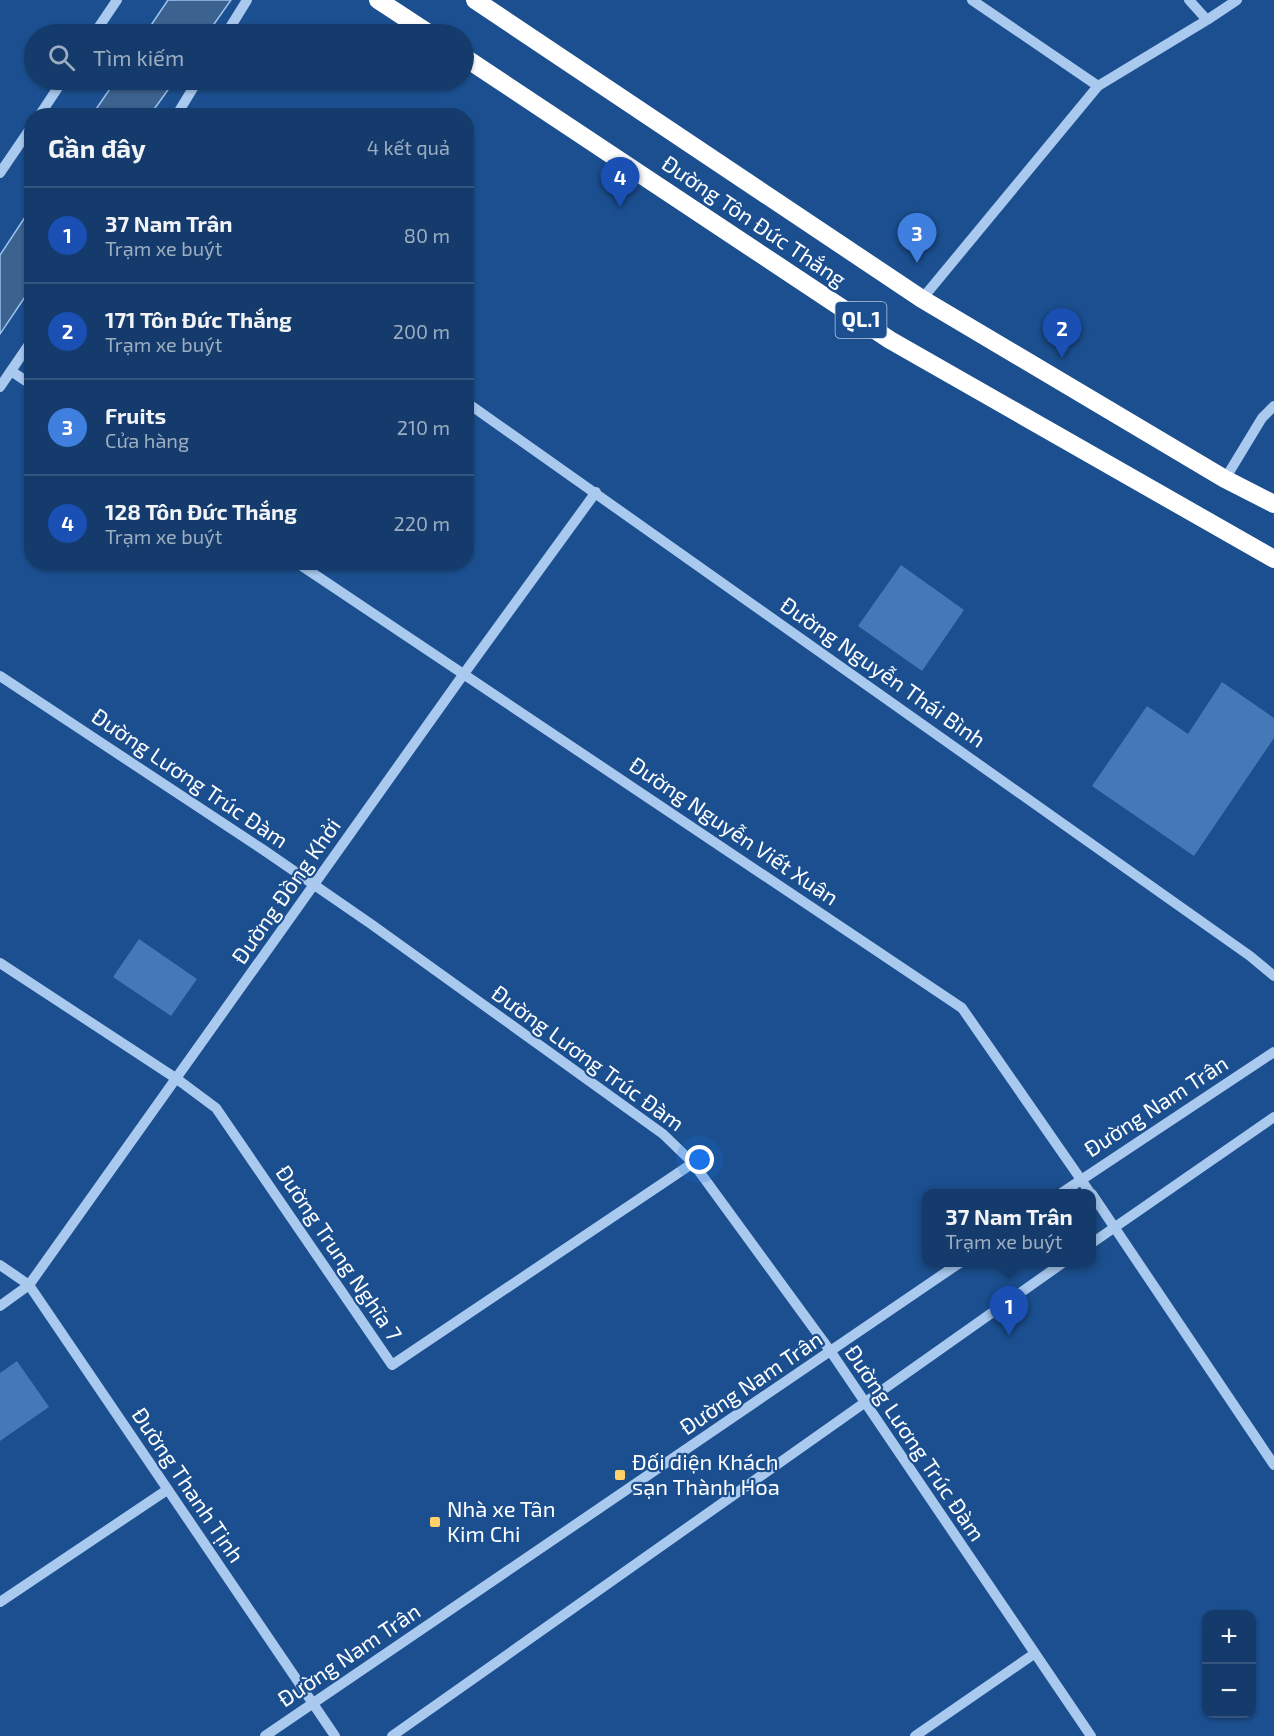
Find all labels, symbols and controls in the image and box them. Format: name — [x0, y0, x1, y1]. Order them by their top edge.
search box — [24, 24, 474, 90]
icon: search — [45, 41, 78, 74]
text: Tìm kiếm — [93, 44, 184, 70]
text: Gần đây — [48, 132, 146, 163]
text: 4 kết quả — [367, 135, 450, 159]
street label: Đường Tôn Đức Thắng — [658, 149, 851, 291]
pin: 4 — [600, 158, 640, 207]
text: 37 Nam Trân — [105, 210, 233, 236]
pin: 3 — [898, 214, 936, 263]
text: 1 — [63, 223, 72, 247]
text: 80 m — [404, 223, 450, 247]
text: Trạm xe buýt — [105, 236, 222, 260]
road number: QL.1 — [836, 302, 886, 338]
text: 171 Tôn Đức Thắng — [105, 306, 292, 332]
pin: 2 — [1042, 308, 1082, 358]
text: 2 — [62, 319, 73, 343]
text: 200 m — [393, 319, 450, 343]
text: Trạm xe buýt — [105, 332, 222, 356]
text: Fruits — [105, 402, 166, 428]
text: 3 — [62, 415, 73, 439]
text: 210 m — [397, 415, 450, 439]
text: Cửa hàng — [105, 428, 189, 452]
text: 128 Tôn Đức Thắng — [105, 498, 297, 524]
text: 4 — [61, 511, 74, 535]
text: 220 m — [393, 511, 450, 535]
text: Trạm xe buýt — [105, 524, 222, 548]
street label: Đường Nguyễn Thái Bình — [776, 591, 991, 752]
street label: Đường Lương Trúc Đàm — [88, 702, 294, 853]
street label: Đường Nguyễn Viết Xuân — [625, 751, 844, 910]
street label: Đường Đồng Khởi — [225, 813, 345, 968]
street label: Đường Lương Trúc Đàm — [487, 979, 690, 1136]
street label: Đường Nam Trân — [1079, 1049, 1232, 1161]
your location — [685, 1145, 714, 1174]
street label: Đường Trung Nghĩa 7 — [271, 1160, 408, 1345]
popup — [922, 1189, 1096, 1267]
text: 37 Nam Trân — [945, 1203, 1073, 1229]
text: Trạm xe buýt — [945, 1229, 1062, 1253]
pin: 1 — [990, 1286, 1028, 1336]
street label: Đường Nam Trân — [674, 1325, 827, 1439]
street label: Đường Lương Trúc Đàm — [840, 1339, 991, 1545]
street label: Đường Thanh Tịnh — [127, 1402, 250, 1567]
place label: Đối diện Khách sạn Thành Hoa — [632, 1448, 780, 1499]
marker: Đối diện Khách sạn Thành Hoa — [613, 1468, 627, 1482]
place label: Nhà xe Tân Kim Chi — [447, 1495, 555, 1546]
marker: Nhà xe Tân Kim Chi — [428, 1515, 442, 1529]
street label: Đường Nam Trân — [272, 1597, 425, 1711]
map controls — [1202, 1610, 1256, 1718]
button: + — [1202, 1610, 1256, 1664]
button: − — [1202, 1664, 1256, 1718]

